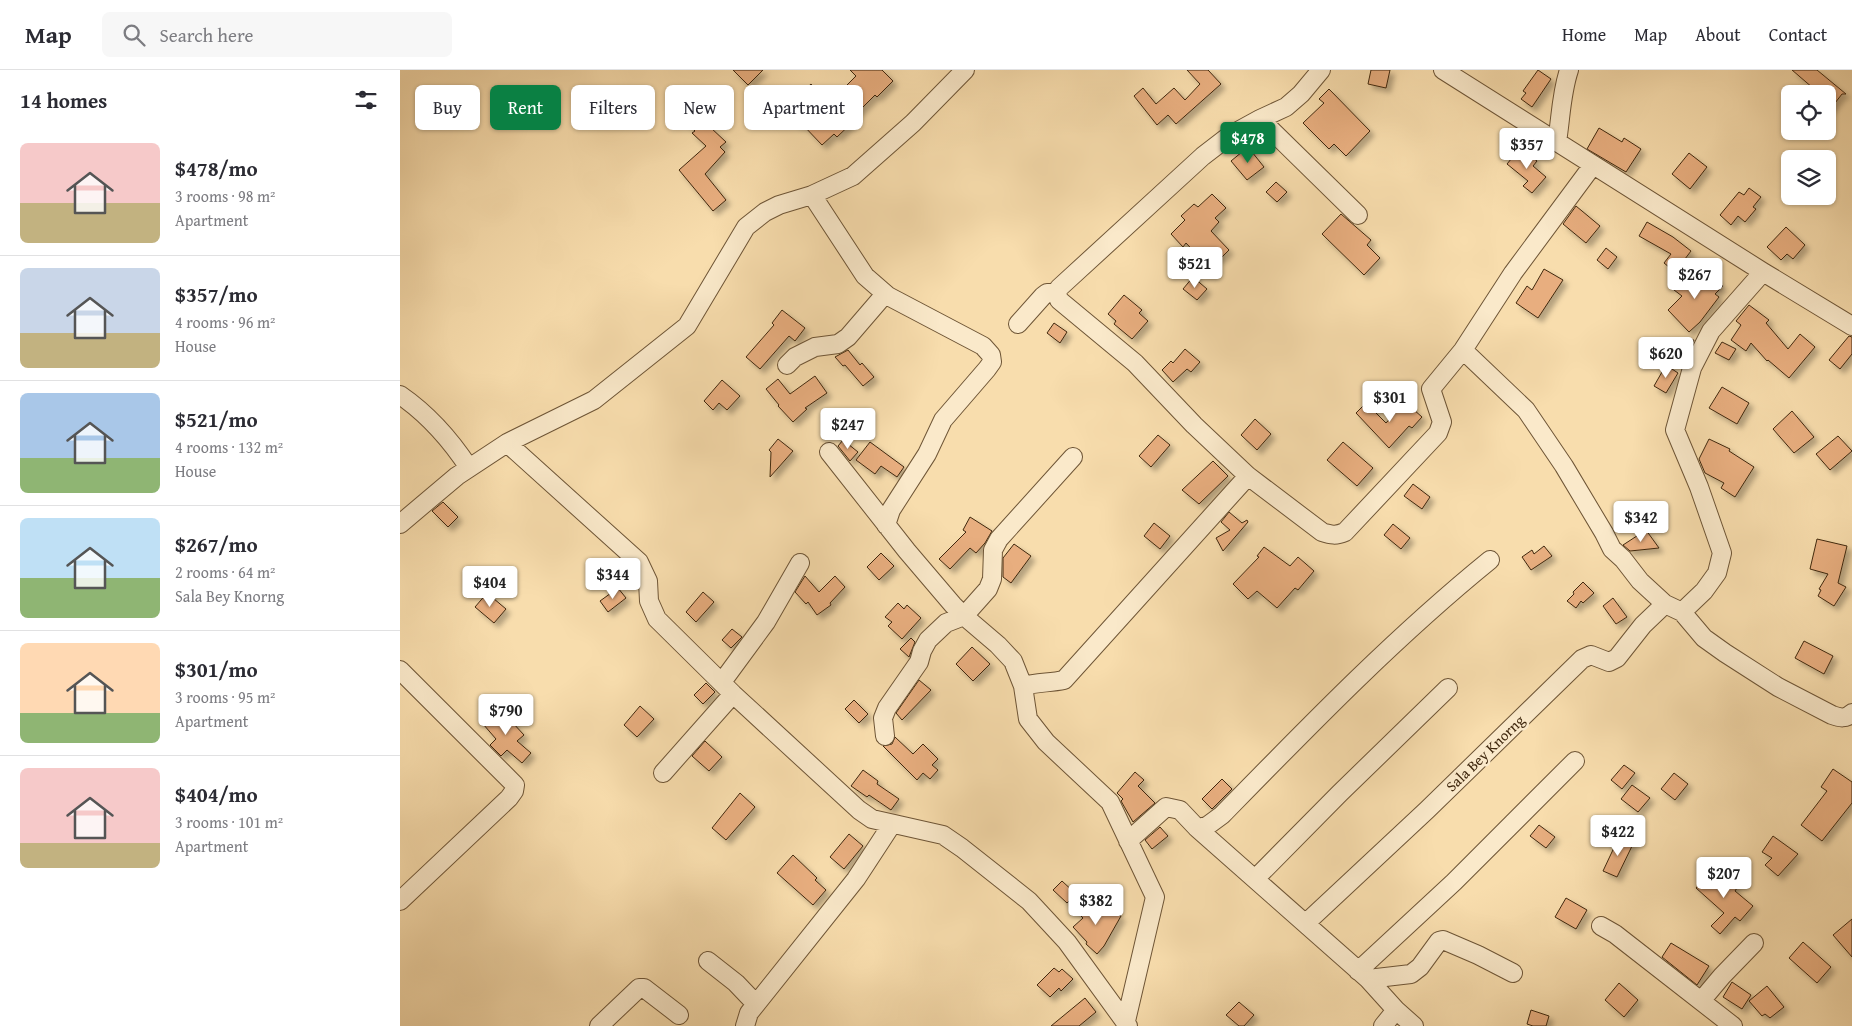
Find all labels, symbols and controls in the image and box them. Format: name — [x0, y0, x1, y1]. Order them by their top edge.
search box — [102, 12, 452, 57]
text: Map — [25, 17, 72, 52]
icon: search — [120, 21, 148, 49]
text: Search here — [160, 21, 253, 49]
text: Home — [1562, 21, 1606, 48]
text: Map — [1634, 21, 1667, 48]
text: About — [1695, 21, 1741, 48]
text: Contact — [1769, 21, 1827, 48]
text: 14 homes — [20, 85, 107, 116]
chip: Buy — [415, 85, 480, 130]
chip: Rent — [490, 85, 561, 130]
chip: Filters — [571, 85, 655, 130]
chip: New — [665, 85, 734, 130]
chip: Apartment — [744, 85, 863, 130]
map controls — [1781, 85, 1836, 205]
button: locate — [1781, 85, 1836, 140]
icon: filters — [352, 86, 380, 114]
pin: $478 — [1218, 122, 1278, 164]
text: $478 — [1231, 126, 1265, 150]
pin: $357 — [1497, 128, 1557, 170]
text: $357 — [1510, 132, 1544, 156]
button: layers — [1781, 150, 1836, 205]
text: $478/mo — [175, 153, 258, 184]
icon: home — [60, 163, 120, 223]
text: 3 rooms · 98 m² — [175, 184, 275, 208]
text: Apartment — [175, 208, 248, 232]
pin: $521 — [1165, 246, 1225, 289]
text: $521 — [1178, 251, 1212, 275]
pin: $267 — [1665, 258, 1725, 300]
text: $267 — [1678, 262, 1712, 286]
text: $357/mo — [175, 279, 258, 310]
icon: home — [60, 288, 120, 348]
text: 4 rooms · 96 m² — [175, 310, 275, 334]
text: House — [175, 334, 216, 358]
pin: $620 — [1636, 336, 1696, 379]
text: $620 — [1649, 341, 1683, 365]
pin: $301 — [1360, 380, 1420, 423]
text: $301 — [1373, 385, 1407, 409]
text: $521/mo — [175, 404, 258, 435]
pin: $247 — [818, 408, 878, 450]
text: $247 — [831, 412, 865, 436]
icon: home — [60, 413, 120, 473]
text: 4 rooms · 132 m² — [175, 435, 283, 459]
text: House — [175, 459, 216, 483]
pin: $342 — [1611, 500, 1671, 543]
text: $342 — [1624, 505, 1658, 529]
text: $267/mo — [175, 529, 258, 560]
icon: home — [60, 538, 120, 598]
pin: $344 — [583, 558, 643, 600]
text: 2 rooms · 64 m² — [175, 560, 275, 584]
text: $344 — [596, 562, 630, 586]
pin: $404 — [460, 566, 520, 608]
text: $404 — [473, 570, 507, 594]
text: Sala Bey Knorng — [175, 584, 284, 608]
text: $301/mo — [175, 654, 258, 685]
icon: home — [60, 663, 120, 723]
text: 3 rooms · 95 m² — [175, 685, 275, 709]
pin: $790 — [476, 694, 536, 736]
text: $790 — [489, 698, 523, 722]
text: Apartment — [175, 709, 248, 733]
street label: Sala Bey Knorng — [1441, 710, 1529, 796]
text: $404/mo — [175, 779, 258, 810]
icon: home — [60, 788, 120, 848]
text: 3 rooms · 101 m² — [175, 810, 283, 834]
pin: $422 — [1588, 814, 1648, 857]
text: $422 — [1601, 819, 1635, 843]
text: Apartment — [175, 834, 248, 858]
pin: $207 — [1694, 856, 1754, 899]
text: $207 — [1707, 861, 1741, 885]
pin: $382 — [1066, 884, 1126, 926]
text: $382 — [1079, 888, 1113, 912]

